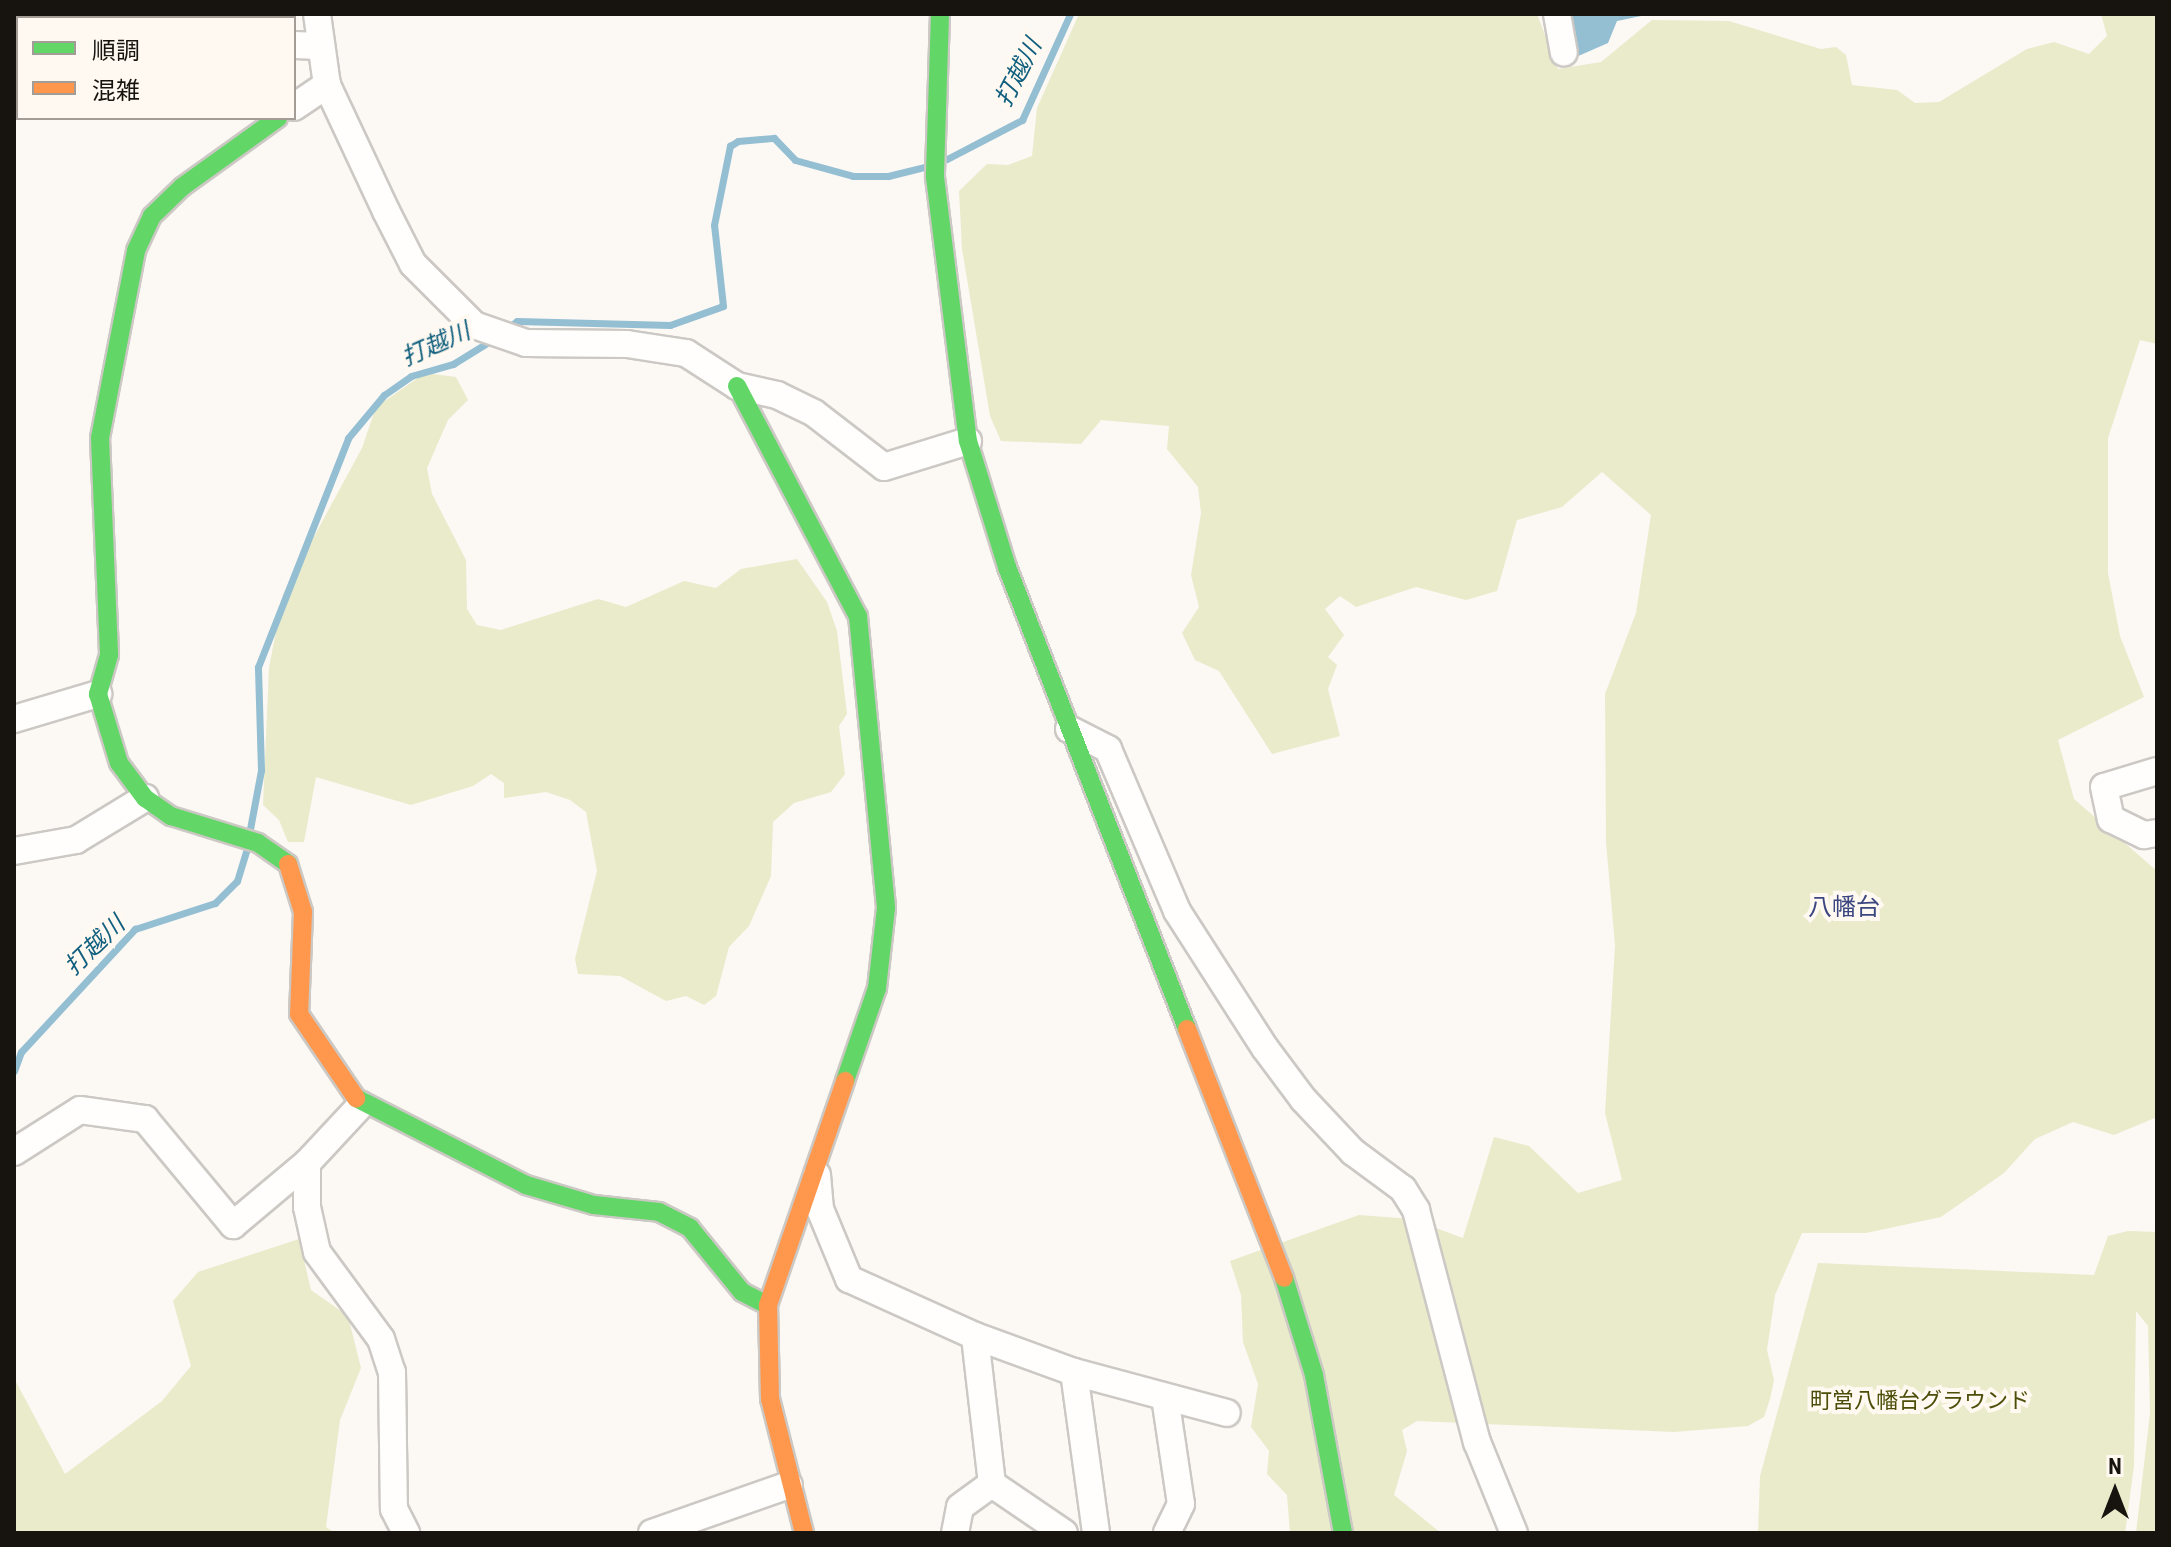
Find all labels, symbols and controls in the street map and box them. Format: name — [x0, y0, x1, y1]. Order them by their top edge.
legend — [16, 16, 296, 120]
water label: 打越川 — [990, 34, 1048, 112]
text: 順調 — [92, 37, 140, 65]
text: 混雑 — [92, 77, 140, 105]
water label: 打越川 — [397, 317, 475, 373]
district label: 八幡台 — [1808, 894, 1880, 922]
water label: 打越川 — [59, 911, 131, 981]
park label: 町営八幡台グラウンド — [1810, 1388, 2030, 1414]
north arrow — [2075, 1451, 2155, 1531]
text: N — [2108, 1454, 2122, 1479]

